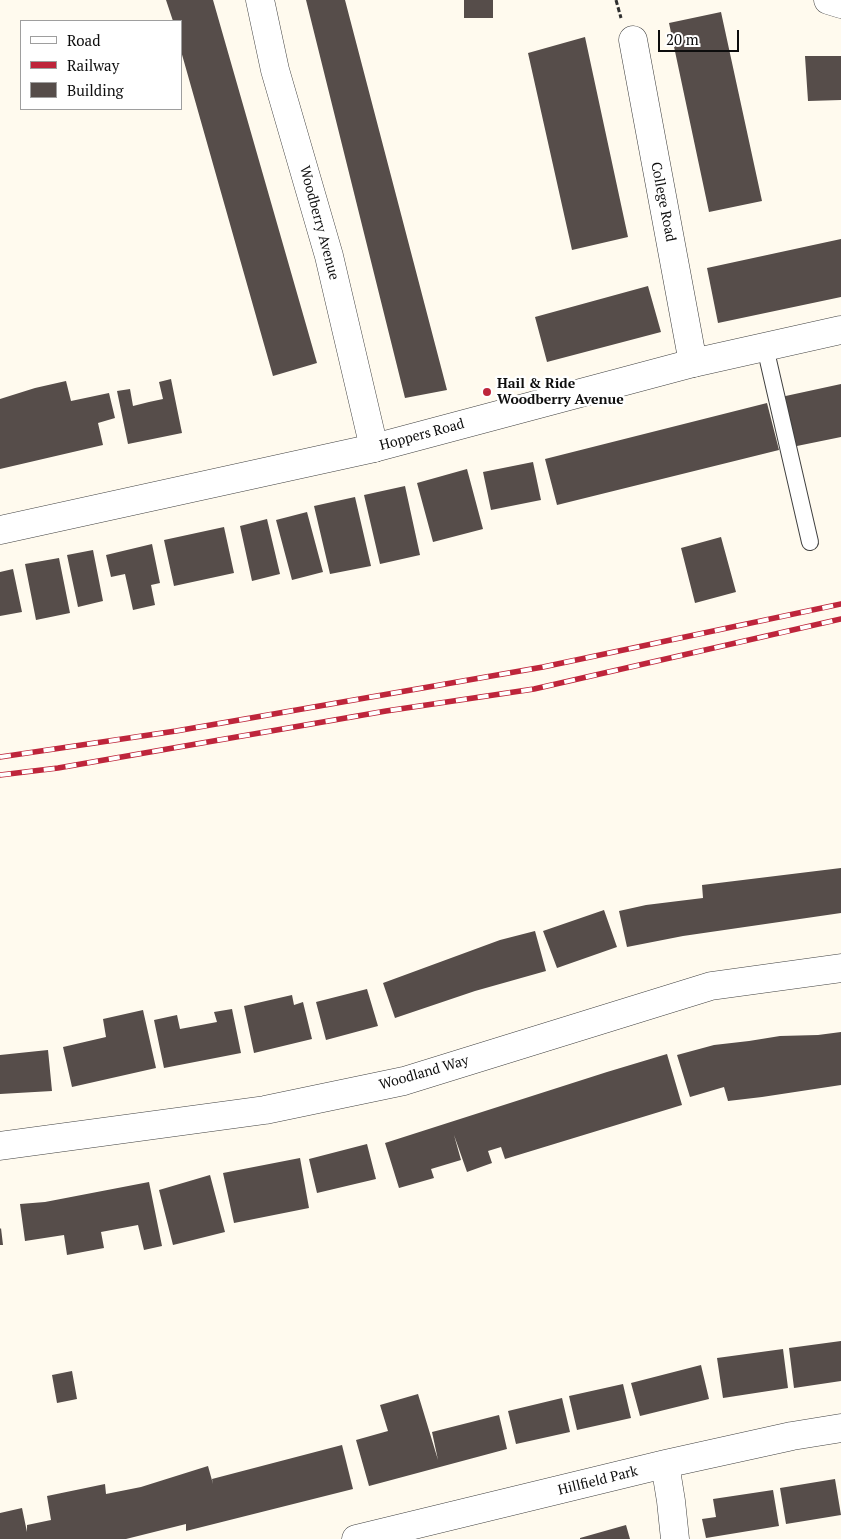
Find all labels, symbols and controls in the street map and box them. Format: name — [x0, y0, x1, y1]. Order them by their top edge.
legend — [20, 20, 182, 110]
scale bar — [661, 20, 742, 52]
text: 20 m — [666, 29, 699, 49]
text: Road — [67, 30, 100, 50]
text: Railway — [67, 55, 119, 75]
text: Building — [67, 80, 124, 100]
street label: College Road — [647, 161, 679, 243]
street label: Woodberry Avenue — [296, 164, 342, 282]
place label: Hail & Ride Woodberry Avenue — [497, 376, 624, 408]
marker: Hail & Ride Woodberry Avenue — [481, 386, 493, 398]
street label: Hoppers Road — [378, 416, 466, 454]
street label: Woodland Way — [377, 1052, 471, 1094]
street label: Hillfield Park — [556, 1463, 640, 1499]

